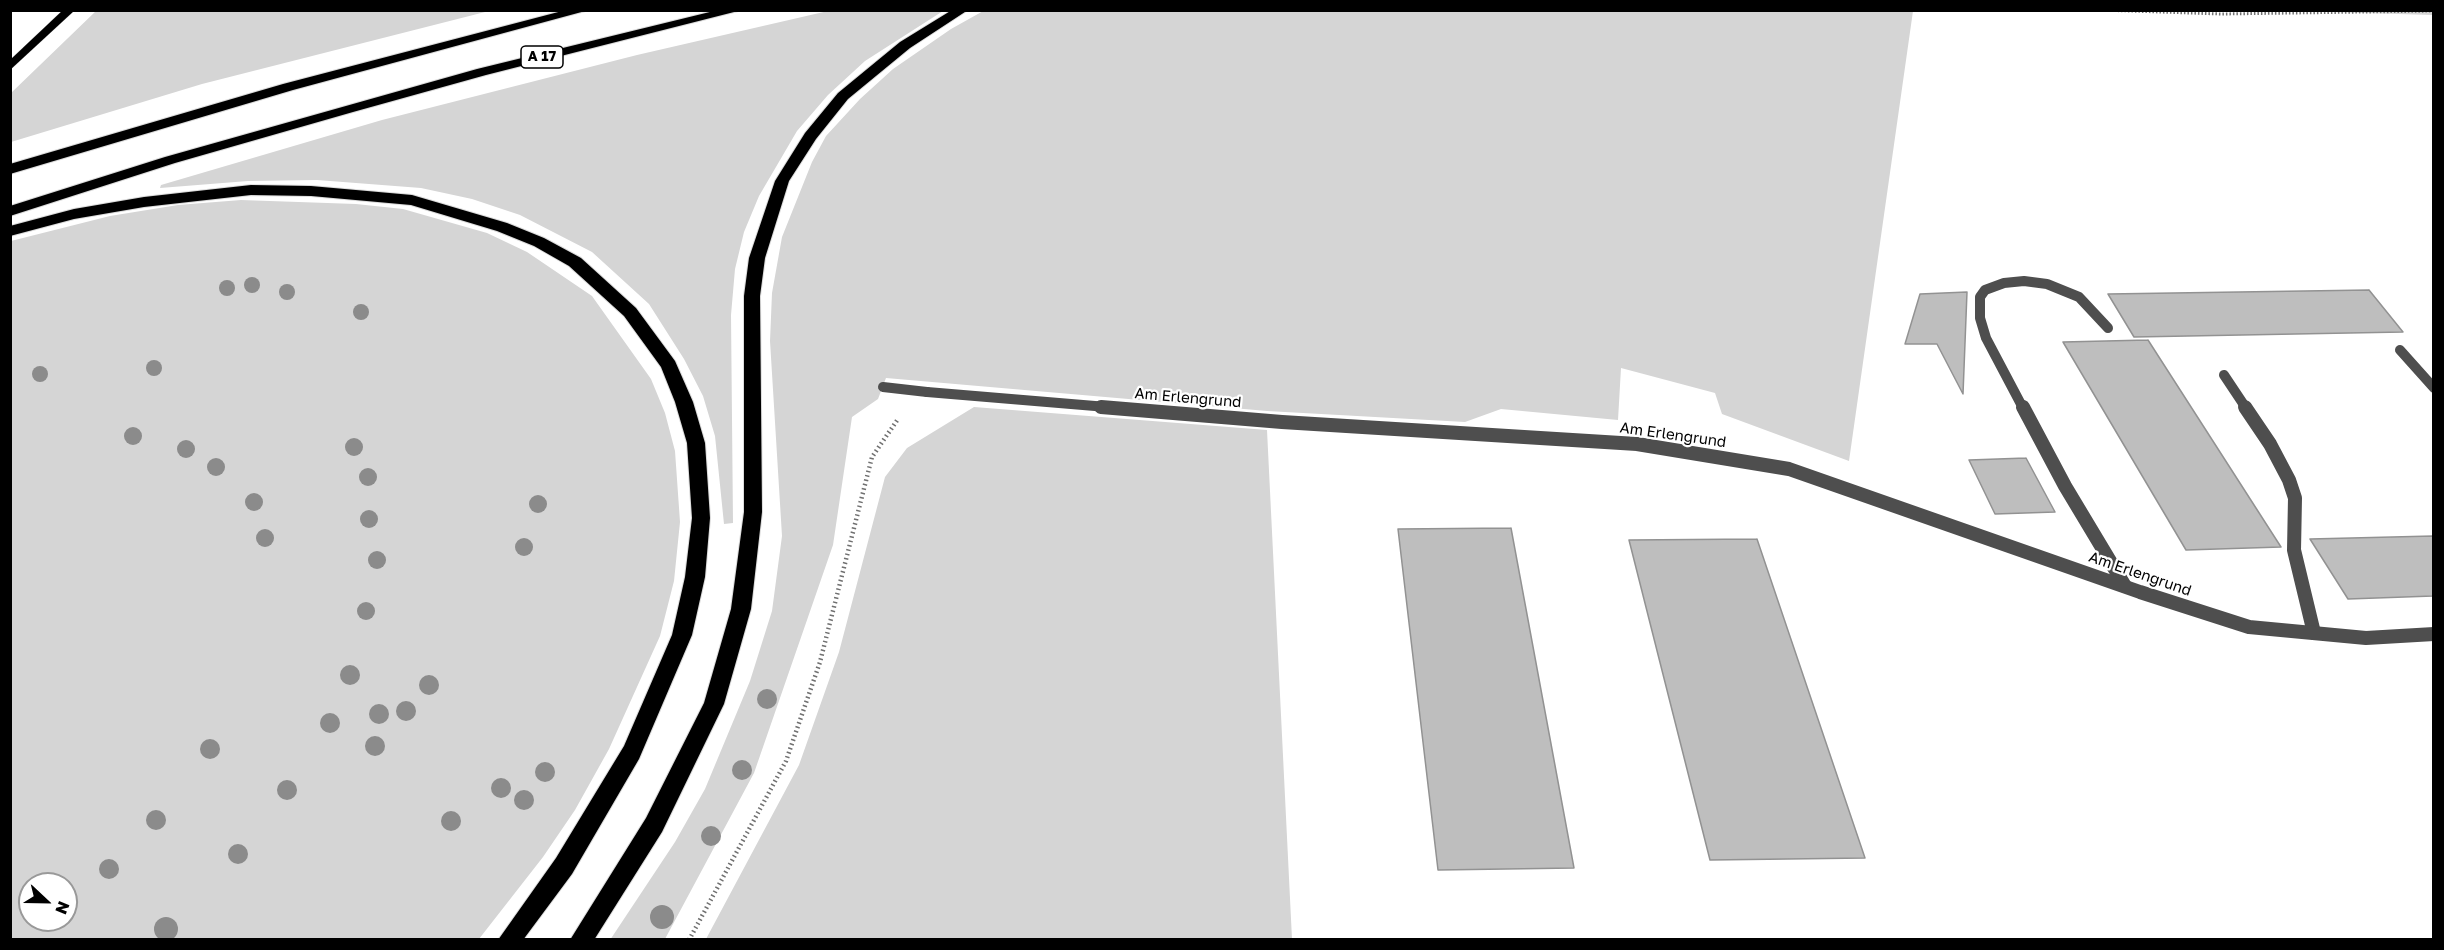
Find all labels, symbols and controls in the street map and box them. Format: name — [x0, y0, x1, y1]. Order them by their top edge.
road number: A 17 — [521, 46, 563, 68]
street label: Am Erlengrund — [1134, 384, 1242, 412]
street label: Am Erlengrund — [1619, 419, 1727, 451]
street label: Am Erlengrund — [2086, 548, 2194, 600]
north arrow — [18, 872, 78, 932]
text: N — [51, 899, 74, 917]

